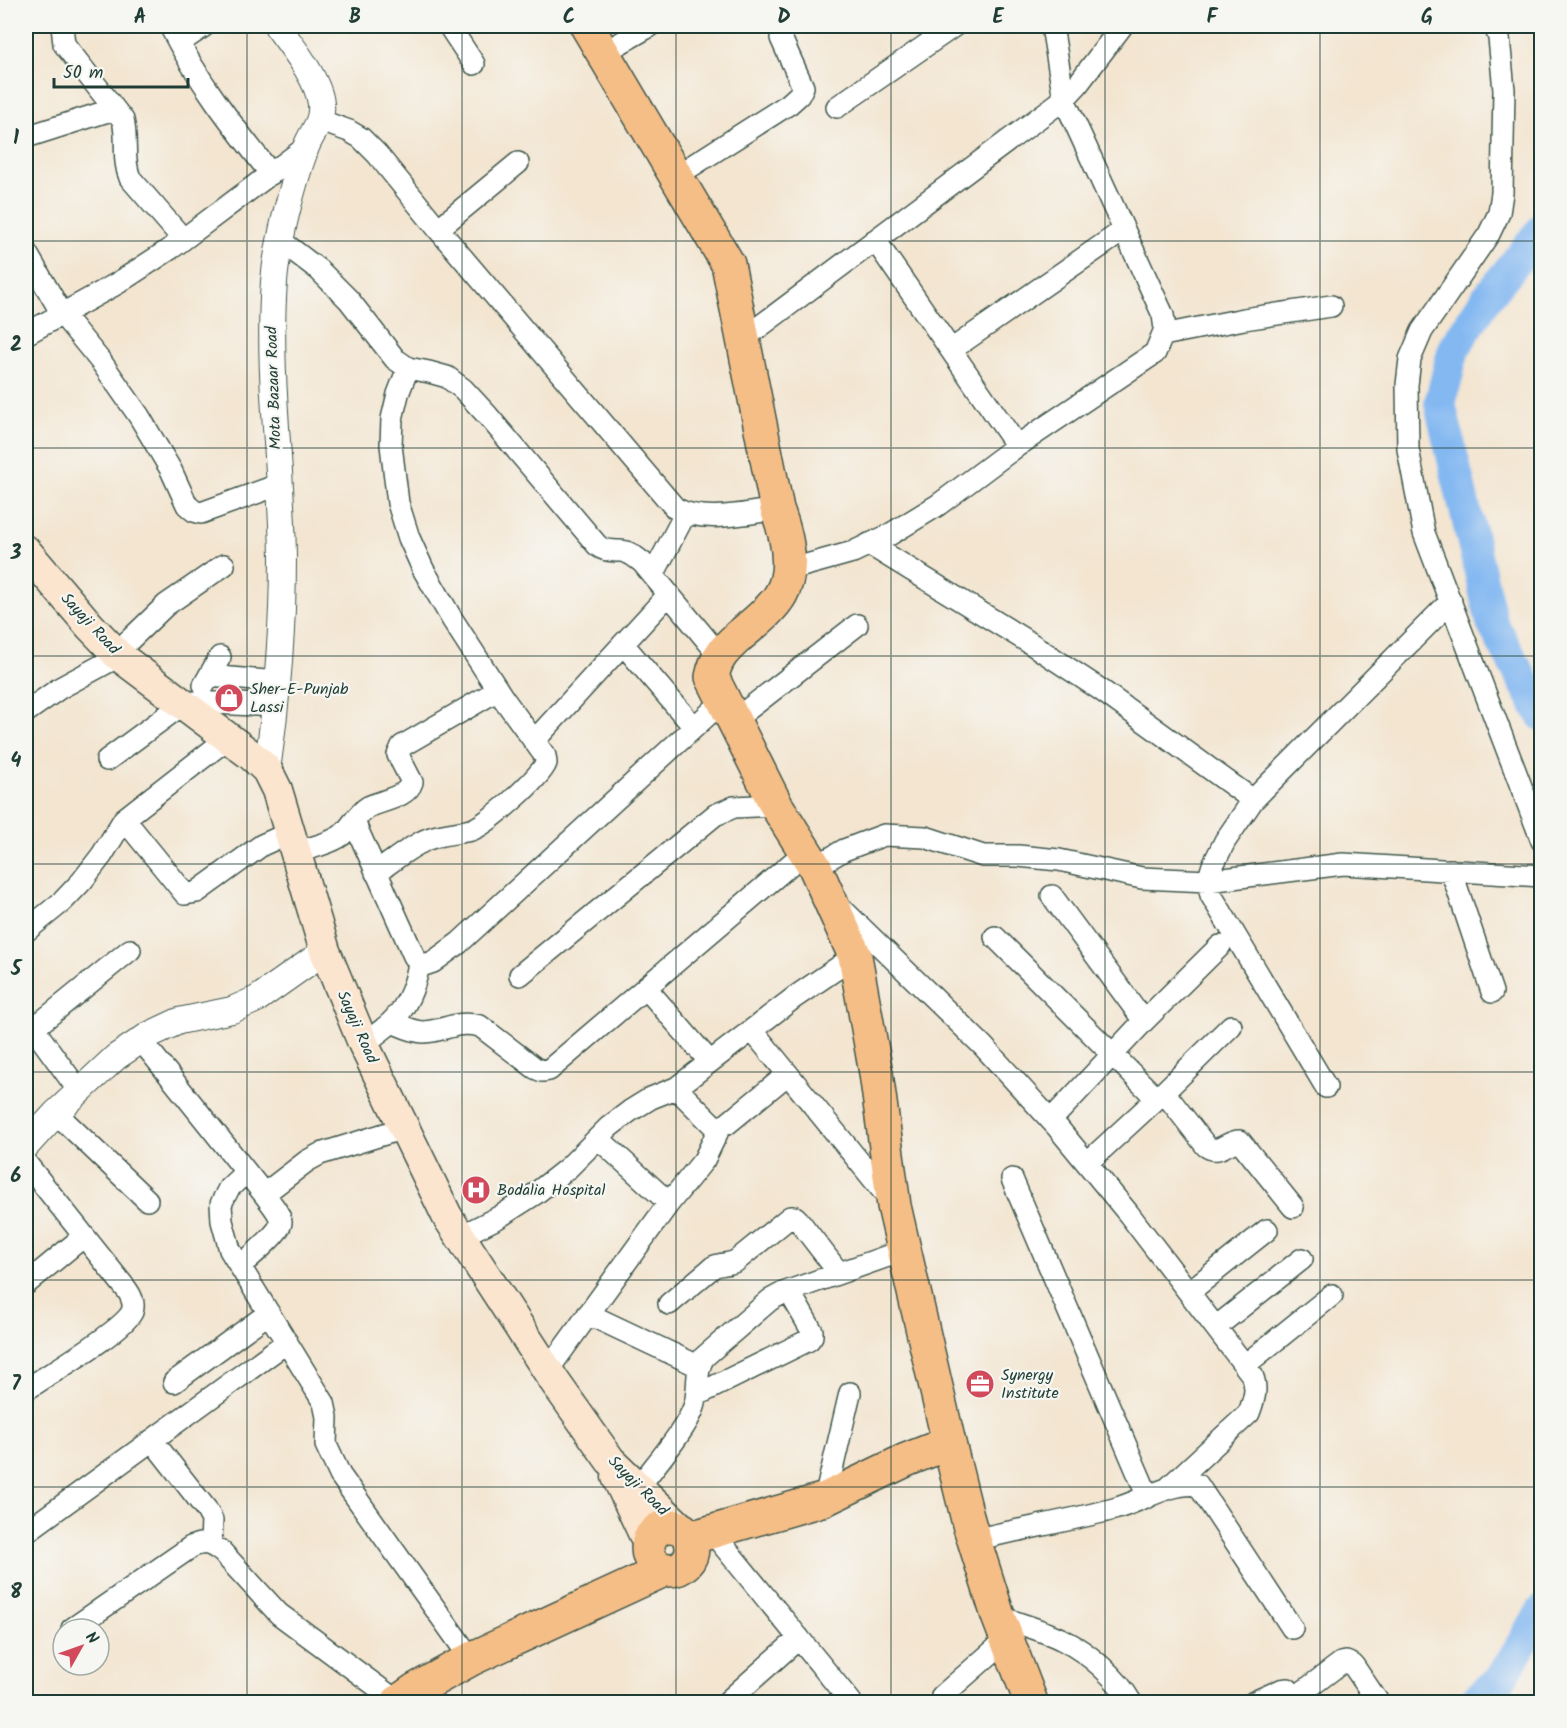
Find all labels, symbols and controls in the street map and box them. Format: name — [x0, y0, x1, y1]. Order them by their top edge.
text: A — [134, 2, 146, 34]
text: B — [349, 2, 361, 34]
text: C — [563, 2, 575, 34]
text: D — [777, 2, 791, 34]
text: E — [992, 2, 1004, 34]
text: F — [1207, 2, 1219, 34]
text: G — [1421, 2, 1433, 34]
scale bar — [54, 51, 188, 89]
text: 50 m — [63, 59, 103, 88]
text: 1 — [13, 123, 19, 155]
street label: Mota Bazaar Road — [259, 325, 289, 450]
text: 2 — [10, 330, 22, 362]
text: 3 — [10, 538, 22, 570]
street label: Sayaji Road — [54, 587, 126, 662]
place label: Sher-E-Punjab Lassi — [250, 677, 349, 720]
shop icon: Sher-E-Punjab Lassi — [213, 682, 245, 714]
text: 4 — [11, 746, 22, 778]
text: 5 — [10, 954, 23, 986]
street label: Sayaji Road — [330, 987, 385, 1068]
text: 6 — [11, 1161, 22, 1193]
hospital icon: Bodalia Hospital — [460, 1174, 492, 1206]
place label: Bodalia Hospital — [497, 1178, 606, 1203]
place label: Synergy Institute — [1001, 1363, 1059, 1406]
office icon: Synergy Institute — [964, 1368, 996, 1400]
text: 7 — [11, 1369, 21, 1401]
street label: Sayaji Road — [602, 1450, 675, 1523]
text: 8 — [10, 1577, 22, 1609]
north arrow — [51, 1617, 111, 1677]
text: N — [79, 1626, 104, 1650]

